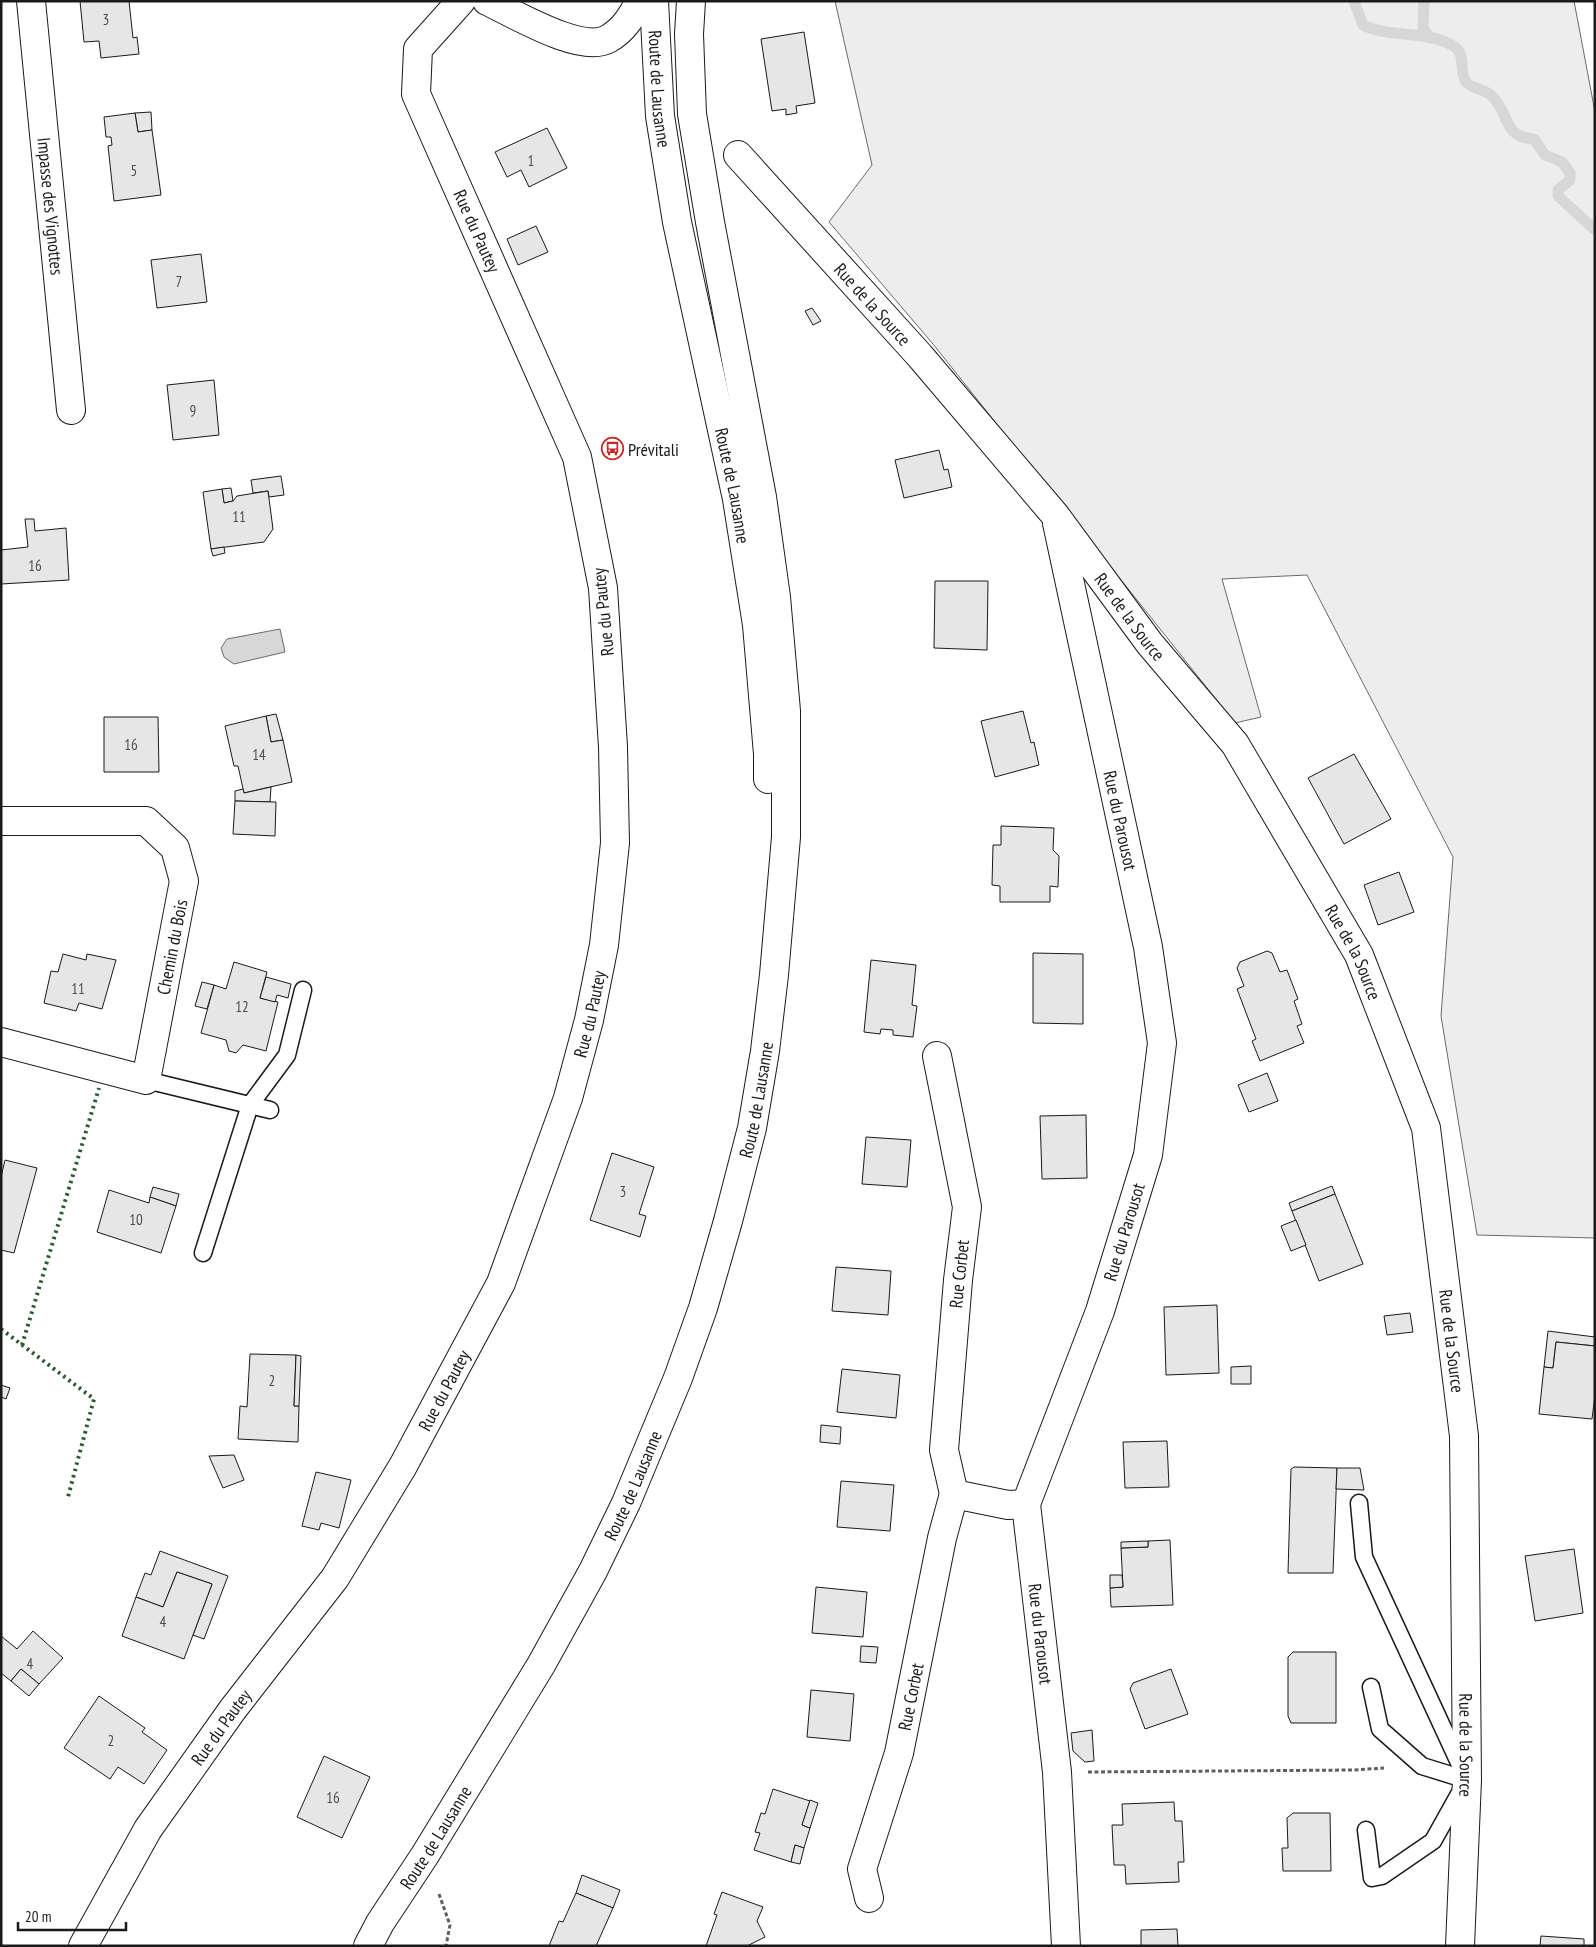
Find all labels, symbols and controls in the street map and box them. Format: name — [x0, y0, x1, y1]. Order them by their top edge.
house number: 3 — [103, 10, 109, 29]
street label: Route de Lausanne — [644, 30, 676, 149]
street label: Impasse des Vignottes — [33, 136, 69, 276]
house number: 1 — [528, 151, 534, 170]
house number: 5 — [131, 161, 137, 180]
street label: Rue du Pautey — [448, 186, 506, 276]
street label: Rue de la Source — [830, 258, 916, 350]
house number: 7 — [176, 272, 182, 291]
house number: 9 — [190, 401, 196, 420]
street label: Route de Lausanne — [710, 426, 755, 545]
bus stop icon: Prévitali — [600, 437, 624, 461]
place label: Prévitali — [628, 438, 679, 461]
house number: 11 — [232, 507, 246, 526]
house number: 16 — [28, 556, 42, 575]
street label: Rue du Pautey — [587, 567, 619, 657]
street label: Rue de la Source — [1090, 568, 1170, 665]
house number: 16 — [124, 735, 138, 754]
house number: 14 — [252, 745, 266, 764]
street label: Rue du Parousot — [1099, 768, 1143, 872]
street label: Chemin du Bois — [151, 897, 193, 997]
street label: Rue de la Source — [1320, 900, 1387, 1003]
street label: Rue du Pautey — [568, 968, 610, 1060]
house number: 11 — [71, 979, 85, 998]
house number: 12 — [235, 997, 249, 1016]
street label: Route de Lausanne — [733, 1040, 778, 1160]
street label: Rue du Parousot — [1098, 1180, 1150, 1284]
house number: 3 — [620, 1182, 626, 1201]
house number: 10 — [129, 1210, 143, 1229]
street label: Rue Corbet — [944, 1239, 974, 1309]
street label: Rue de la Source — [1435, 1288, 1470, 1394]
street label: Rue du Pautey — [413, 1345, 475, 1435]
house number: 2 — [269, 1371, 275, 1390]
street label: Route de Lausanne — [598, 1427, 666, 1544]
street label: Rue du Parousot — [1024, 1582, 1058, 1685]
house number: 4 — [160, 1612, 167, 1631]
house number: 4 — [27, 1654, 34, 1673]
street label: Rue Corbet — [892, 1661, 928, 1732]
street label: Rue du Pautey — [185, 1684, 256, 1770]
street label: Rue de la Source — [1455, 1693, 1479, 1798]
house number: 2 — [108, 1731, 114, 1750]
street label: Route de Lausanne — [394, 1781, 476, 1893]
house number: 16 — [326, 1788, 340, 1807]
scale bar — [18, 1900, 125, 1932]
text: 20 m — [25, 1907, 51, 1926]

